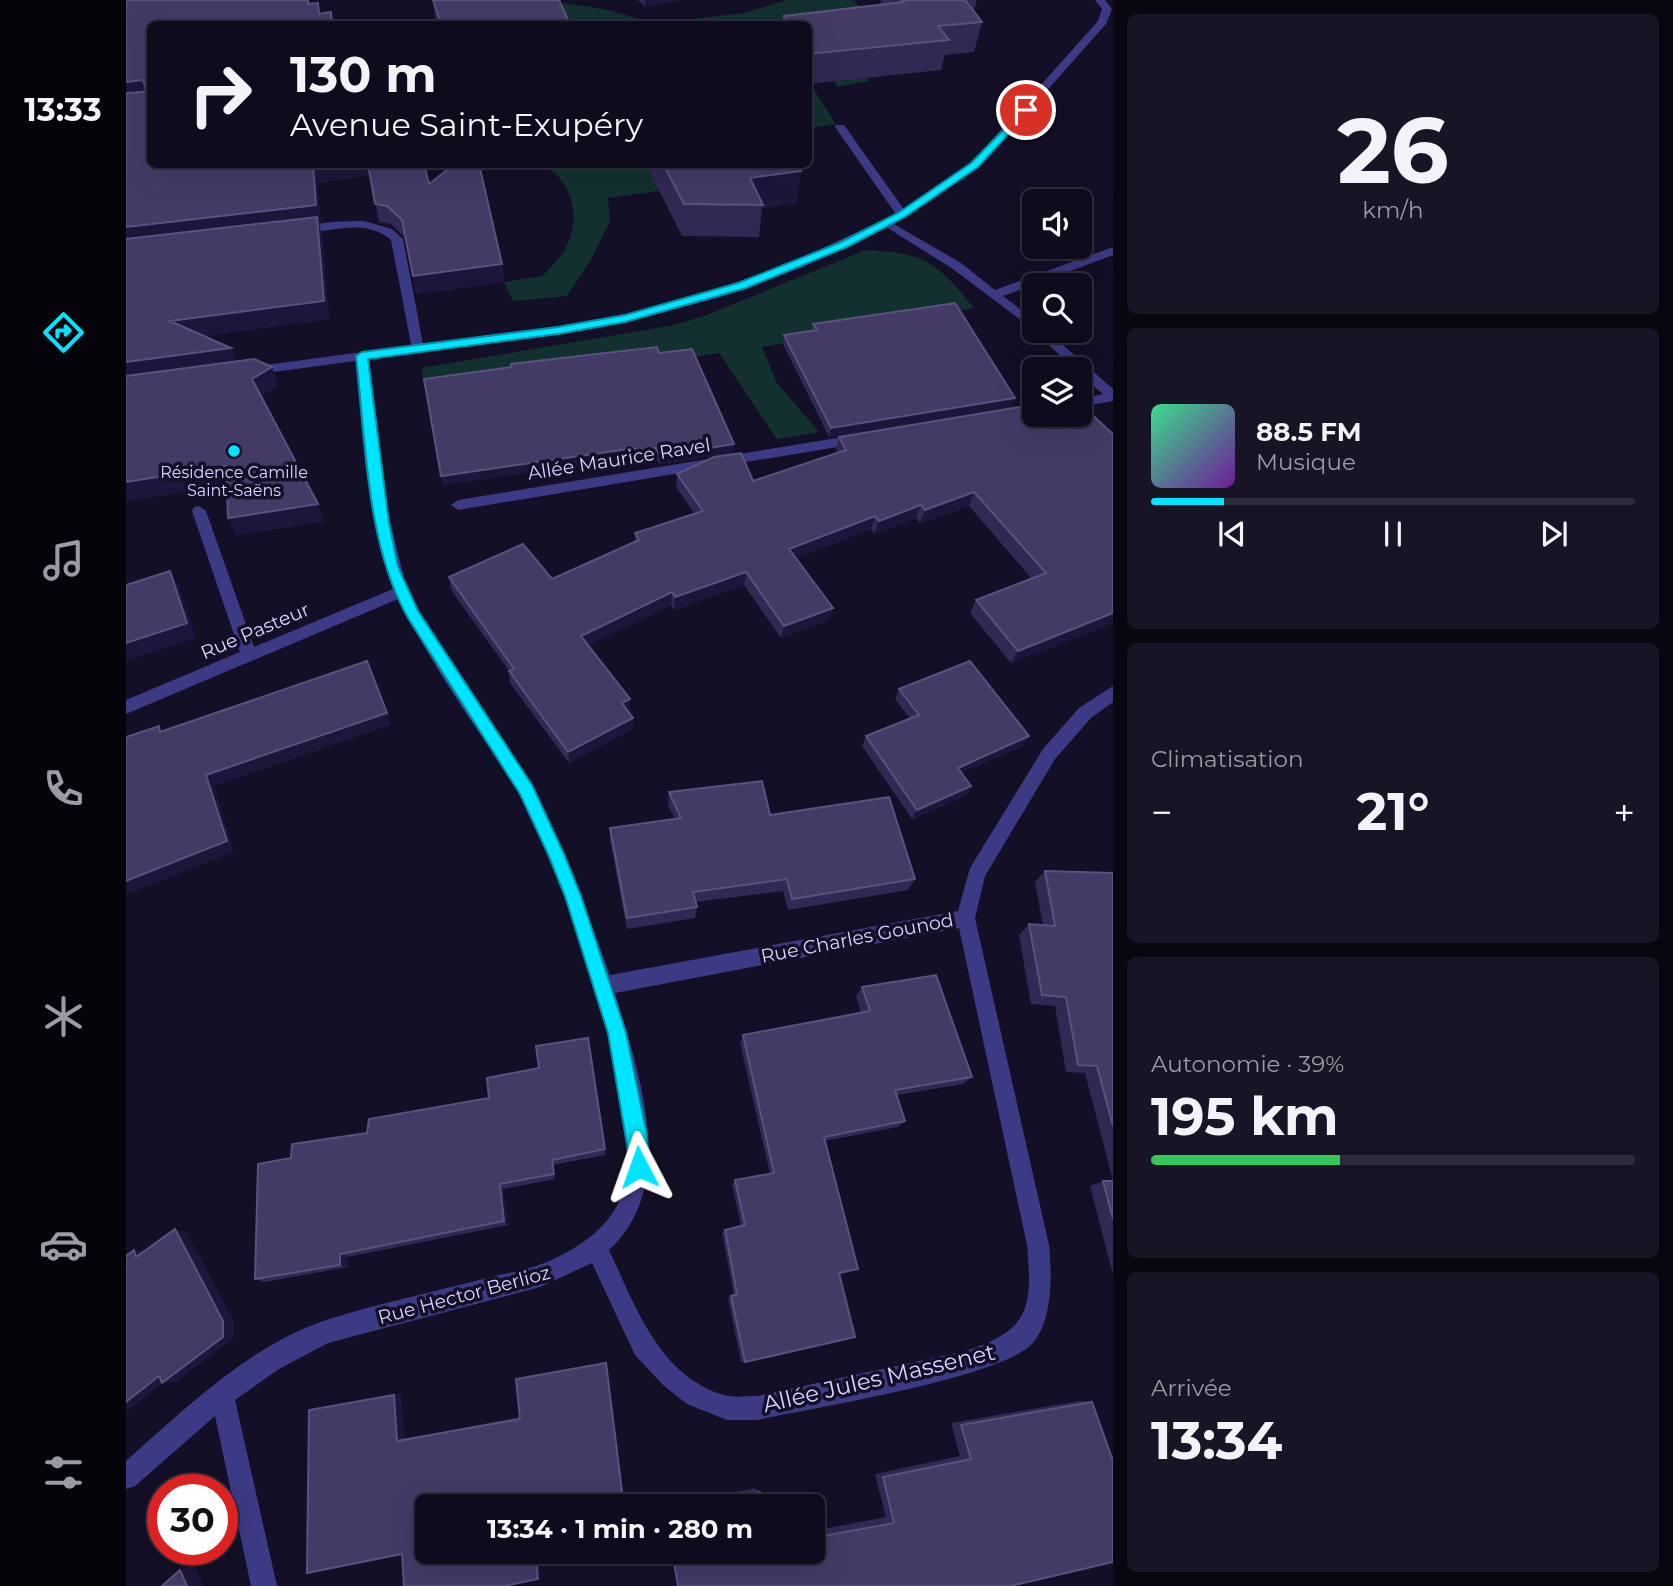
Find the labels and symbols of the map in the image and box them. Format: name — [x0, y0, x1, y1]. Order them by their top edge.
pin — [996, 80, 1056, 140]
street label: Allée Maurice Ravel — [526, 433, 712, 485]
marker: Résidence Camille Saint-Saëns — [226, 443, 242, 459]
place label: Résidence Camille Saint-Saëns — [160, 463, 308, 500]
street label: Rue Pasteur — [197, 598, 313, 664]
street label: Rue Charles Gounod — [759, 908, 955, 968]
position arrow — [602, 1130, 676, 1204]
street label: Rue Hector Berlioz — [375, 1261, 553, 1329]
street label: Allée Jules Massenet — [760, 1338, 998, 1418]
speed limit sign: 30 — [147, 1474, 238, 1565]

